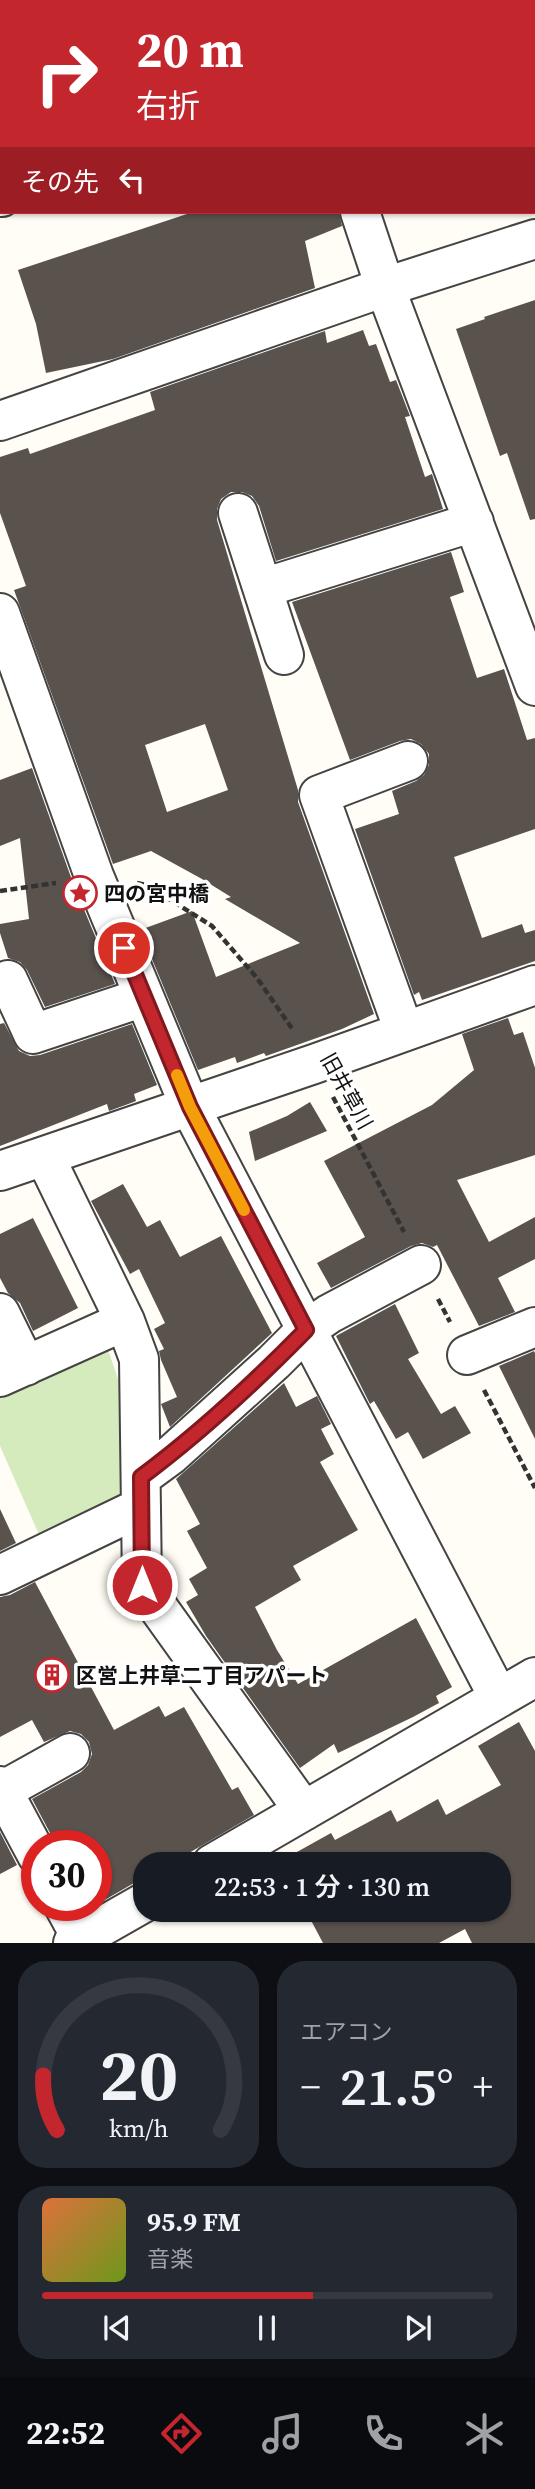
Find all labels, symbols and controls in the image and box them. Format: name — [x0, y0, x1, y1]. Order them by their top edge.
text: 20 m — [136, 16, 244, 83]
icon: right — [21, 28, 112, 119]
text: 右折 — [136, 84, 200, 128]
icon: left — [113, 161, 151, 199]
text: その先 — [21, 164, 99, 200]
place icon: 四の宮中橋 — [61, 874, 99, 912]
place label: 四の宮中橋 — [104, 879, 209, 908]
pin — [94, 918, 154, 978]
icon: arrive — [105, 929, 143, 967]
street label: 旧井草川 — [314, 1047, 380, 1135]
position arrow — [105, 1548, 179, 1622]
building icon: 区営上井草二丁目アパート — [33, 1656, 71, 1694]
place label: 区営上井草二丁目アパート — [76, 1661, 328, 1690]
speed limit sign: 30 — [21, 1830, 112, 1921]
text: 22:53 · 1 分 · 130 m — [214, 1869, 430, 1905]
text: エアコン — [301, 2016, 393, 2048]
text: 20 — [99, 2026, 178, 2125]
text: 21.5° — [340, 2051, 454, 2122]
text: − — [301, 2061, 321, 2113]
text: + — [473, 2061, 493, 2113]
text: km/h — [108, 2111, 168, 2145]
text: 95.9 FM — [147, 2204, 241, 2240]
text: 音楽 — [147, 2243, 193, 2275]
icon: previous — [98, 2309, 136, 2347]
icon: pause — [248, 2309, 286, 2347]
icon: next — [399, 2309, 437, 2347]
icon: directions — [157, 2409, 206, 2458]
icon: music — [258, 2409, 307, 2458]
icon: phone — [359, 2409, 408, 2458]
icon: climate — [460, 2409, 509, 2458]
text: 22:52 — [26, 2411, 105, 2455]

